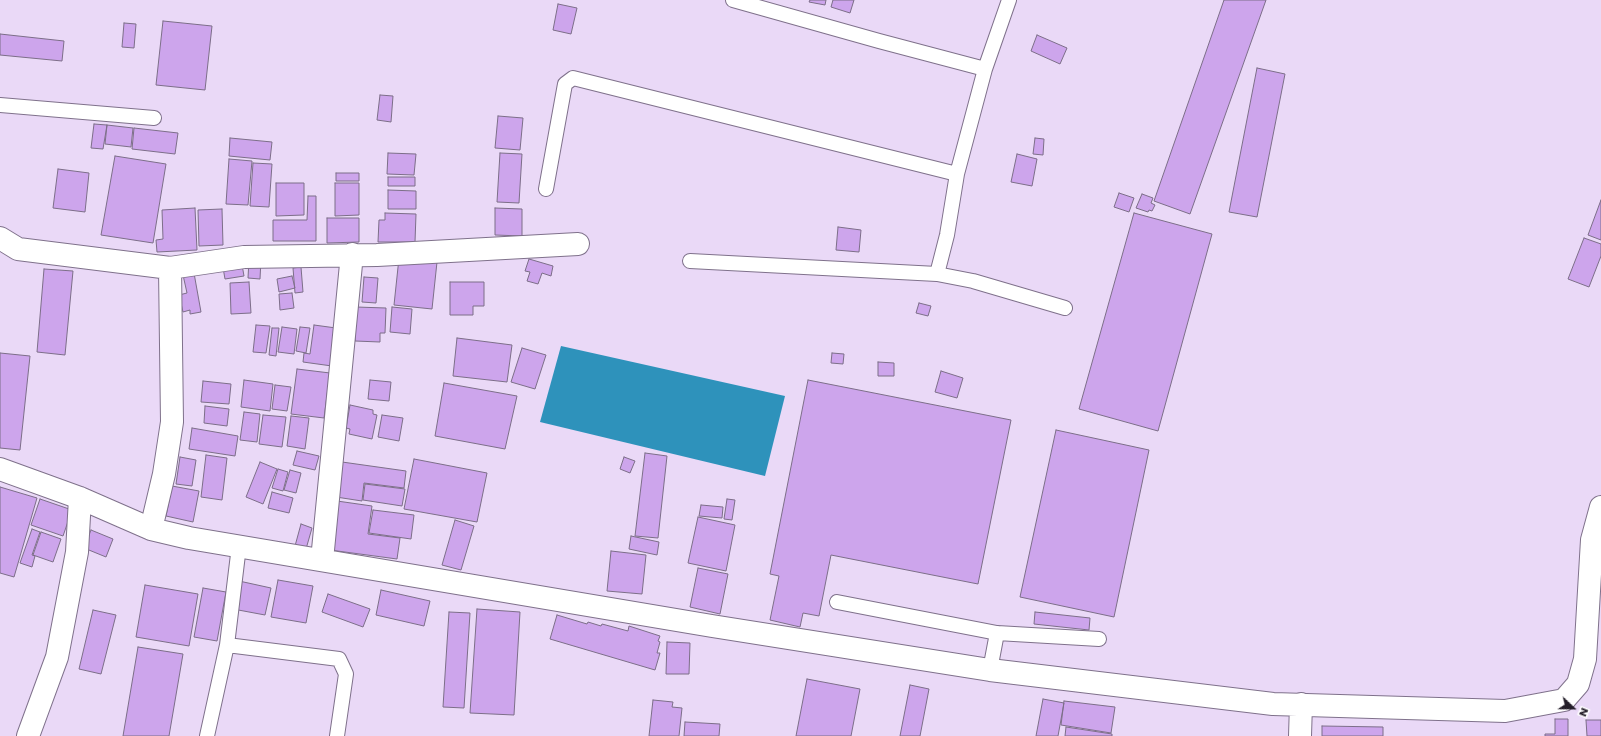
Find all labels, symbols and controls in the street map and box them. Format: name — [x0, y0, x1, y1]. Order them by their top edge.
north arrow — [1553, 688, 1593, 728]
text: N — [1575, 706, 1593, 719]

